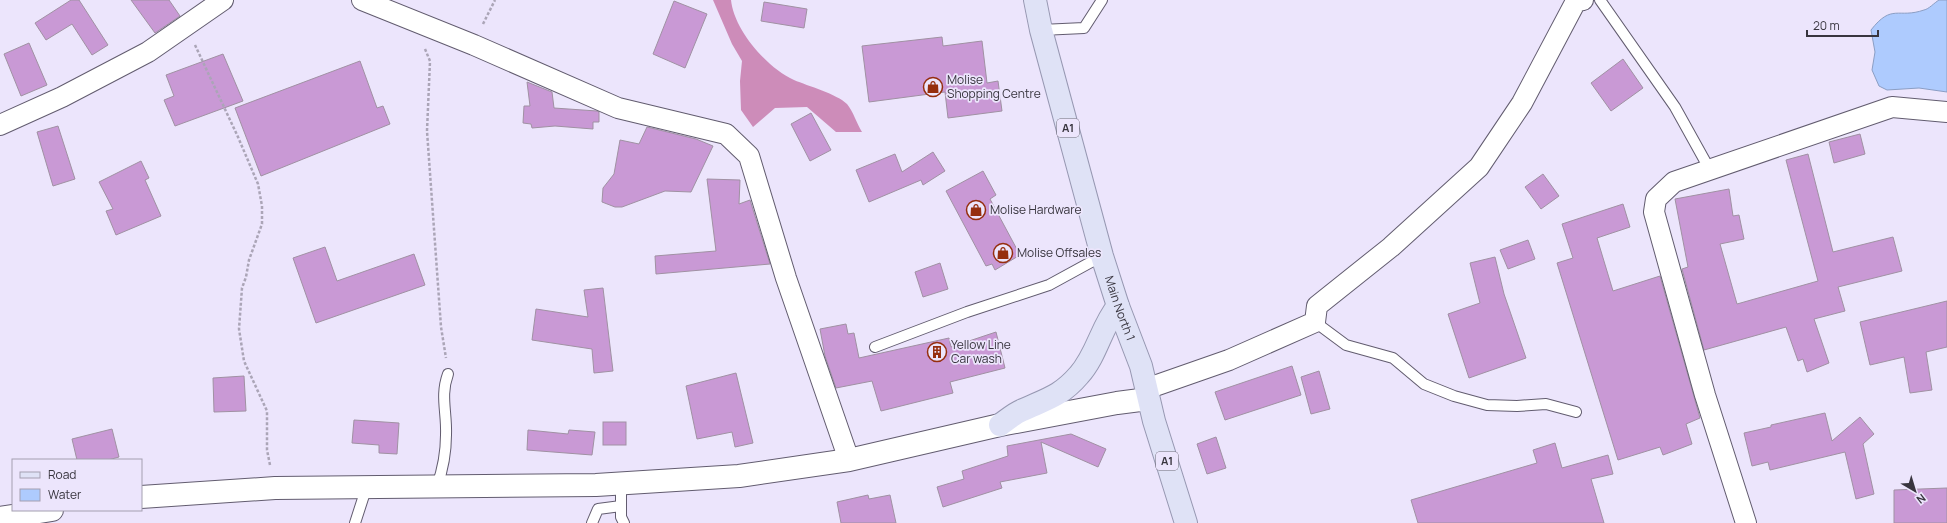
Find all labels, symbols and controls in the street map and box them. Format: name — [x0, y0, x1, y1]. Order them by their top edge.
scale bar — [1807, 12, 1878, 38]
text: 20 m — [1813, 17, 1840, 34]
place label: Molise Shopping Centre — [947, 71, 1041, 102]
shop icon: Molise Shopping Centre — [922, 76, 944, 98]
road number: A1 — [1057, 119, 1079, 137]
shop icon: Molise Hardware — [965, 199, 987, 221]
place label: Molise Hardware — [990, 201, 1081, 218]
shop icon: Molise Offsales — [992, 242, 1014, 264]
place label: Molise Offsales — [1017, 244, 1101, 261]
street label: Main North 1 — [1101, 274, 1140, 343]
place label: Yellow Line Car wash — [951, 336, 1011, 367]
building icon: Yellow Line Car wash — [926, 341, 948, 363]
road number: A1 — [1156, 452, 1178, 470]
legend — [12, 459, 142, 511]
text: Road — [48, 466, 76, 483]
north arrow — [1895, 471, 1935, 511]
text: Water — [48, 486, 82, 503]
text: N — [1914, 491, 1929, 508]

